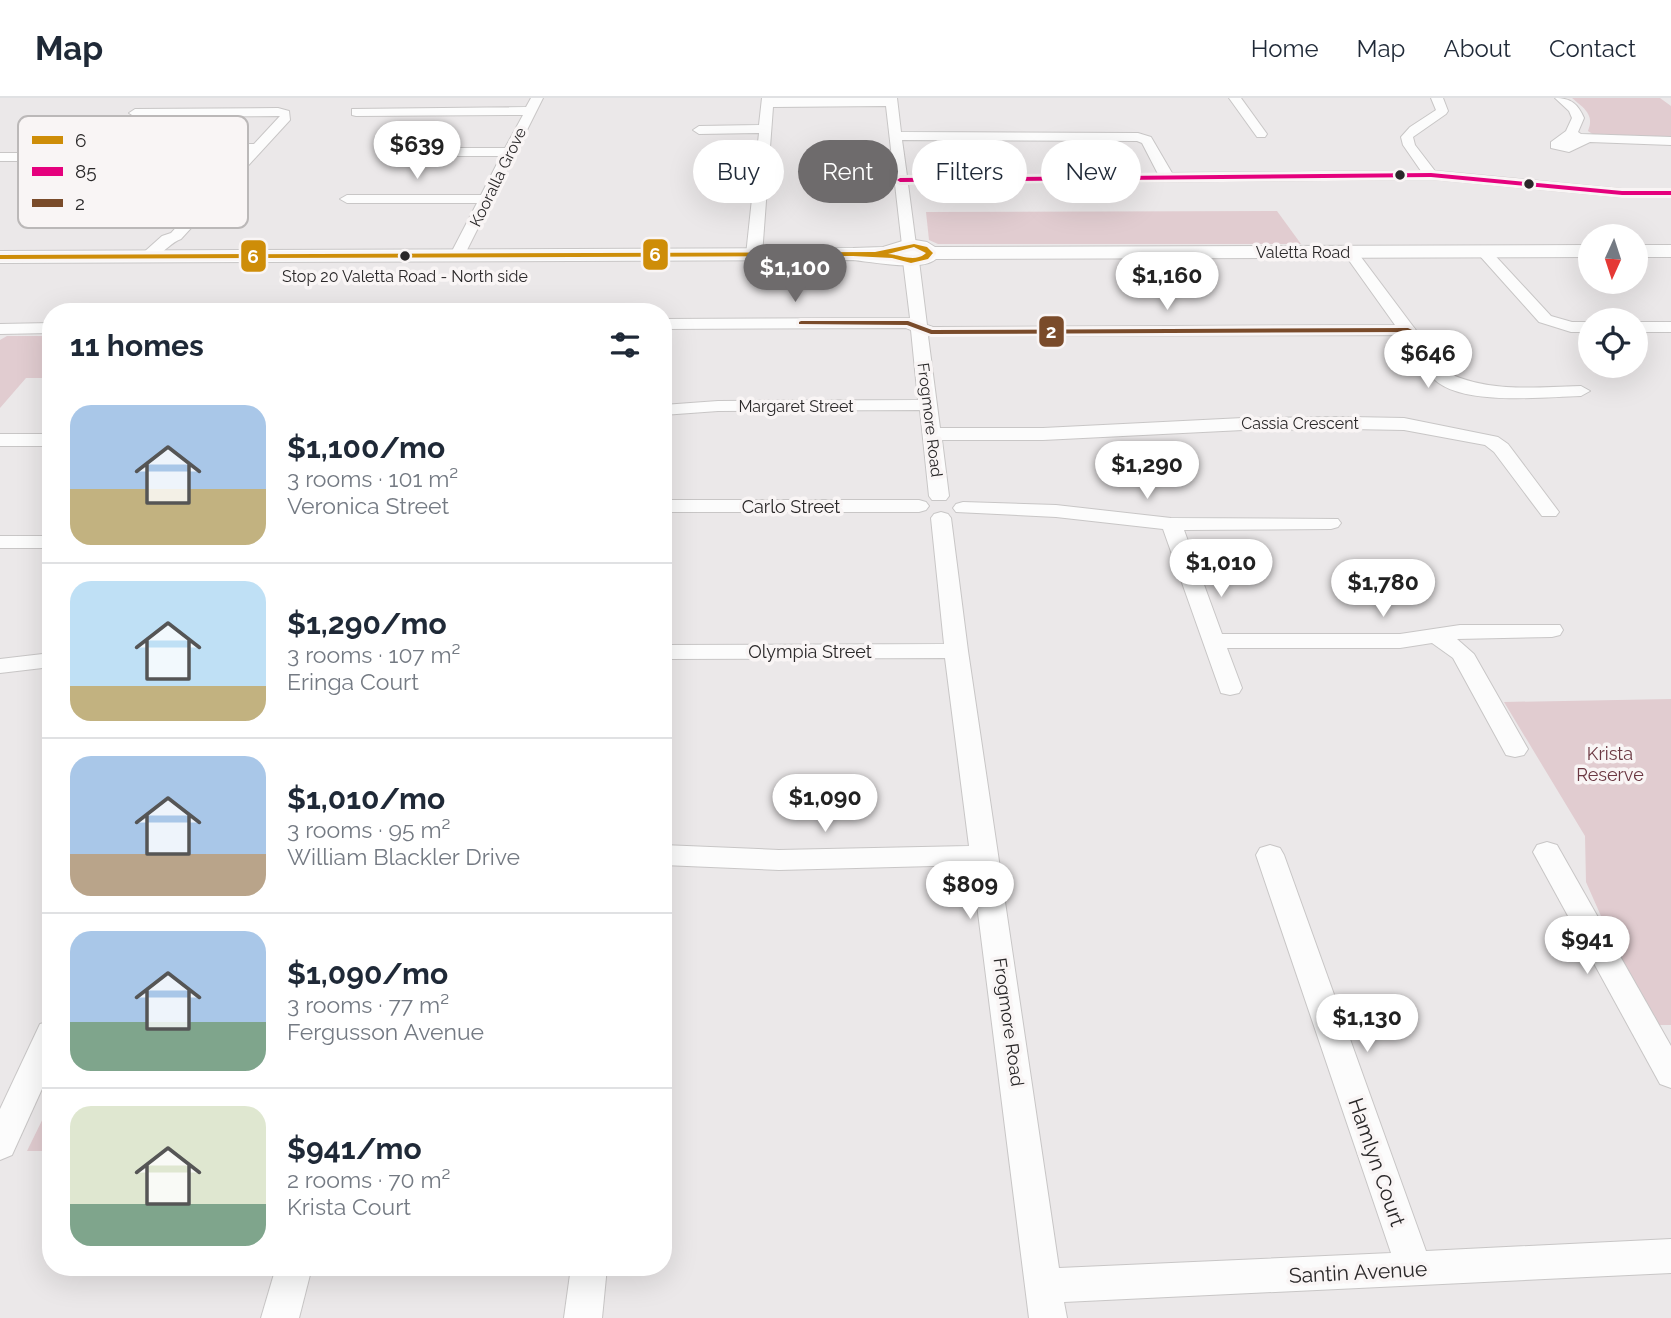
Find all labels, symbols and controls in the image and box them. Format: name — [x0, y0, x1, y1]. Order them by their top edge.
text: Map — [35, 29, 103, 68]
text: Home — [1251, 34, 1319, 63]
text: Map — [1357, 34, 1405, 63]
text: About — [1443, 34, 1511, 63]
text: Contact — [1549, 34, 1636, 63]
legend — [18, 116, 248, 228]
pin: $639 — [376, 122, 458, 181]
street label: Kooralla Grove — [466, 124, 530, 230]
text: 6 — [75, 129, 86, 151]
text: $639 — [390, 130, 444, 157]
chip: Buy — [693, 140, 784, 203]
chip: Rent — [798, 140, 898, 203]
chip: Filters — [912, 140, 1027, 203]
chip: New — [1041, 140, 1141, 203]
text: 85 — [75, 160, 97, 182]
unlabelled marker — [1393, 168, 1407, 182]
unlabelled marker — [1522, 177, 1536, 191]
text: 2 — [75, 192, 85, 214]
north arrow — [1578, 224, 1648, 294]
map controls — [1578, 224, 1648, 378]
line badge: 6 — [642, 238, 669, 271]
line badge: 6 — [240, 239, 267, 273]
text: 6 — [649, 243, 661, 265]
street label: Valetta Road — [1256, 243, 1350, 262]
pin: $1,100 — [738, 244, 852, 304]
text: 6 — [247, 245, 259, 267]
marker: Stop 20 Valetta Road - North side — [398, 249, 412, 263]
pin: $1,160 — [1110, 252, 1224, 312]
text: $1,100 — [760, 253, 830, 280]
text: $1,160 — [1132, 261, 1202, 288]
place label: Stop 20 Valetta Road - North side — [282, 267, 528, 286]
button: locate — [1578, 308, 1648, 378]
line badge: 2 — [1038, 315, 1065, 348]
text: 2 — [1046, 320, 1056, 342]
icon: filters — [606, 326, 644, 364]
text: 11 homes — [70, 328, 204, 363]
pin: $646 — [1387, 330, 1469, 390]
text: $646 — [1400, 339, 1456, 366]
street label: Frogmore Road — [914, 362, 946, 478]
street label: Margaret Street — [738, 397, 854, 416]
street label: Cassia Crescent — [1241, 414, 1359, 433]
text: $1,100/mo — [287, 430, 445, 465]
icon: home — [126, 433, 210, 517]
pin: $1,290 — [1090, 442, 1204, 501]
text: $1,290 — [1111, 450, 1183, 477]
text: 3 rooms · 101 m² — [287, 465, 458, 492]
text: Veronica Street — [287, 492, 449, 519]
street label: Carlo Street — [742, 496, 840, 517]
pin: $1,010 — [1164, 540, 1278, 599]
text: $1,010 — [1186, 548, 1256, 575]
pin: $1,780 — [1326, 560, 1440, 619]
text: $1,780 — [1347, 568, 1419, 595]
text: $1,290/mo — [287, 606, 447, 641]
icon: home — [126, 609, 210, 693]
text: 3 rooms · 107 m² — [287, 641, 461, 668]
street label: Olympia Street — [748, 641, 872, 662]
text: Eringa Court — [287, 668, 419, 695]
park label: Krista Reserve — [1576, 743, 1644, 785]
pin: $1,090 — [768, 774, 882, 834]
text: $1,010/mo — [287, 781, 445, 816]
text: $1,090 — [788, 783, 862, 810]
icon: home — [126, 784, 210, 868]
text: 3 rooms · 95 m² — [287, 816, 450, 843]
text: William Blackler Drive — [287, 843, 520, 870]
pin: $809 — [929, 862, 1011, 921]
text: $809 — [942, 870, 998, 897]
pin: $941 — [1546, 916, 1628, 976]
text: $941 — [1561, 925, 1613, 952]
text: $1,090/mo — [287, 956, 448, 991]
street label: Frogmore Road — [990, 956, 1028, 1088]
icon: home — [126, 959, 210, 1043]
text: 3 rooms · 77 m² — [287, 991, 449, 1018]
pin: $1,130 — [1310, 995, 1424, 1054]
text: $1,130 — [1332, 1003, 1402, 1030]
text: Fergusson Avenue — [287, 1018, 484, 1045]
street label: Hamlyn Court — [1343, 1094, 1411, 1230]
text: $941/mo — [287, 1131, 422, 1166]
icon: home — [126, 1134, 210, 1218]
text: 2 rooms · 70 m² — [287, 1166, 450, 1193]
text: Krista Court — [287, 1193, 411, 1220]
street label: Santin Avenue — [1288, 1256, 1428, 1288]

